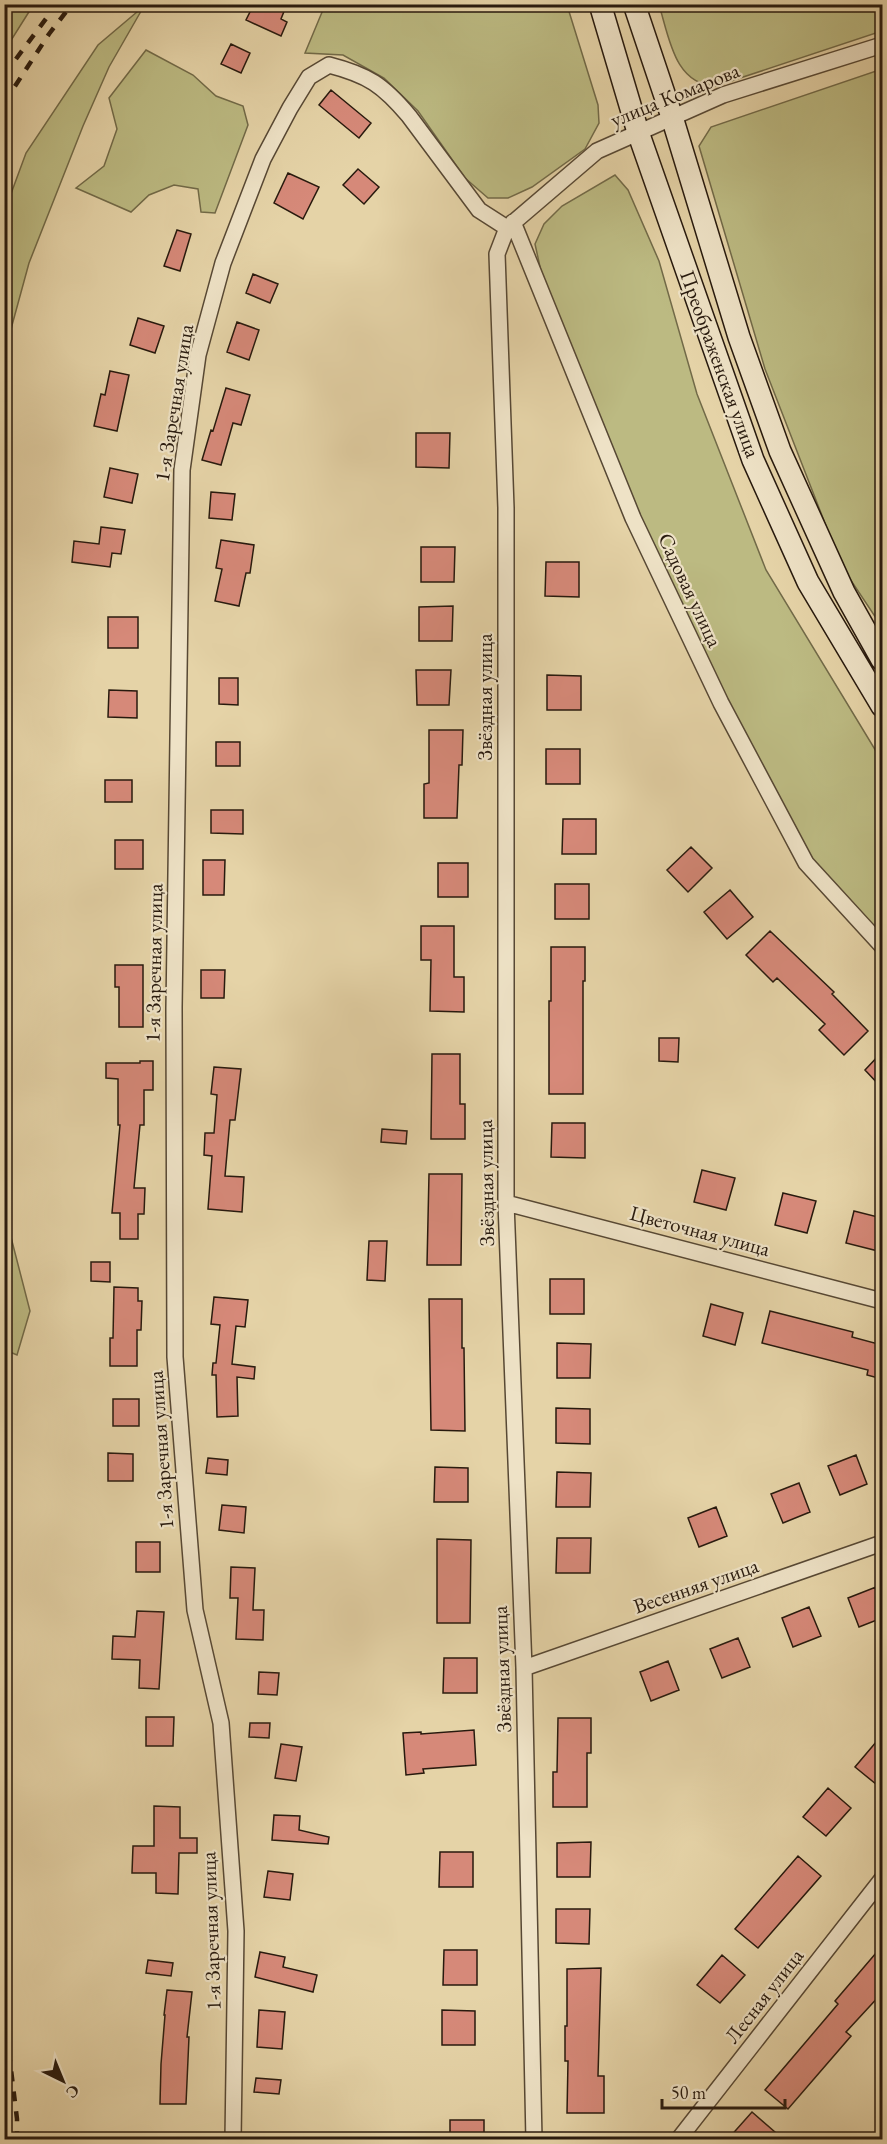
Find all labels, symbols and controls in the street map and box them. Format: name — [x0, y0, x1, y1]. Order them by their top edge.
street label: улица Комарова — [606, 56, 744, 133]
street label: Преображенская улица — [674, 266, 767, 462]
street label: 1-я Заречная улица — [148, 322, 199, 484]
street label: Садовая улица — [652, 528, 729, 652]
street label: Звёздная улица — [471, 633, 498, 761]
street label: 1-я Заречная улица — [139, 883, 168, 1043]
street label: Звёздная улица — [471, 1119, 500, 1247]
street label: Цветочная улица — [627, 1199, 774, 1262]
street label: 1-я Заречная улица — [141, 1369, 180, 1530]
street label: Весенняя улица — [630, 1551, 763, 1620]
street label: Звёздная улица — [486, 1604, 517, 1733]
street label: 1-я Заречная улица — [194, 1851, 227, 2011]
street label: Лесная улица — [718, 1942, 809, 2049]
north arrow — [33, 2051, 93, 2111]
scale bar — [662, 2072, 785, 2110]
text: С — [62, 2080, 84, 2103]
text: 50 m — [671, 2081, 706, 2104]

